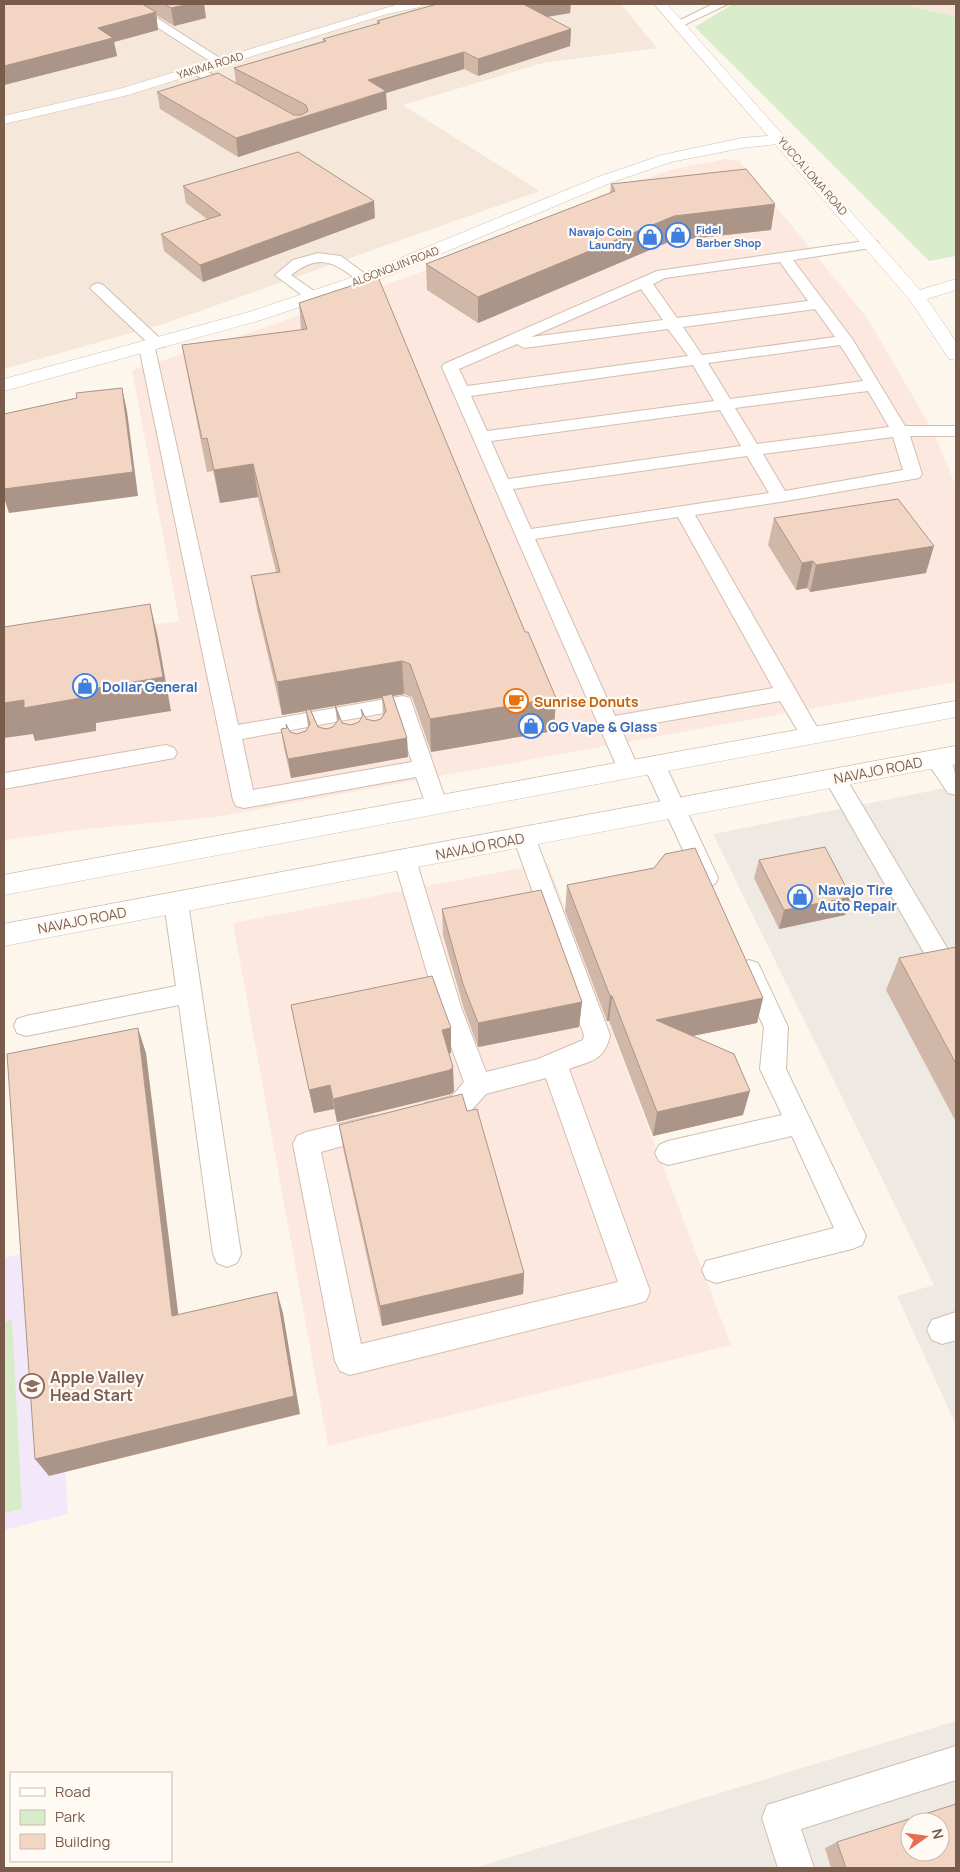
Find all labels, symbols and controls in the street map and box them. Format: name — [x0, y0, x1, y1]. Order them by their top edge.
street label: YAKIMA ROAD — [175, 48, 245, 82]
street label: YUCCA LOMA ROAD — [775, 134, 851, 218]
shop icon: Fidel Barber Shop — [665, 222, 691, 248]
place label: Fidel Barber Shop — [696, 222, 762, 250]
place label: Navajo Coin Laundry — [569, 224, 633, 252]
shop icon: Navajo Coin Laundry — [637, 224, 663, 250]
street label: ALGONQUIN ROAD — [349, 242, 441, 290]
shop icon: Dollar General — [72, 673, 98, 699]
place label: Dollar General — [102, 677, 198, 696]
cafe icon: Sunrise Donuts — [503, 688, 529, 714]
place label: Sunrise Donuts — [534, 692, 639, 711]
shop icon: OG Vape & Glass — [518, 713, 544, 739]
place label: OG Vape & Glass — [548, 717, 658, 736]
street label: NAVAJO ROAD — [832, 752, 924, 788]
street label: NAVAJO ROAD — [434, 828, 526, 864]
place label: Navajo Tire Auto Repair — [818, 880, 897, 915]
shop icon: Navajo Tire Auto Repair — [787, 884, 813, 910]
street label: NAVAJO ROAD — [36, 902, 128, 938]
place label: Apple Valley Head Start — [50, 1366, 144, 1406]
school or university icon: Apple Valley Head Start — [19, 1373, 45, 1399]
legend — [10, 1772, 172, 1862]
text: Road — [55, 1781, 91, 1802]
text: Park — [55, 1806, 85, 1827]
north arrow — [900, 1812, 950, 1862]
text: N — [928, 1827, 949, 1841]
text: Building — [55, 1831, 110, 1852]

